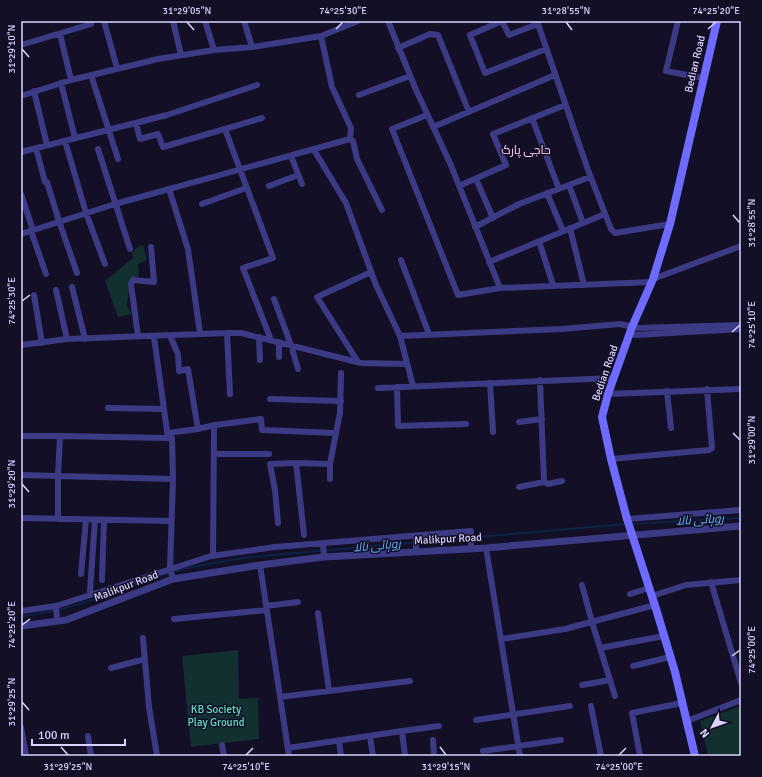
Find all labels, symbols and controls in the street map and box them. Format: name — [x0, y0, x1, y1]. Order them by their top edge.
text: 31°29'05"N — [163, 5, 211, 17]
text: 74°25'30"E — [319, 5, 367, 17]
text: 31°28'55"N — [542, 5, 590, 17]
text: 74°25'20"E — [692, 5, 740, 17]
text: 31°29'10"N — [6, 25, 18, 73]
street label: Bedian Road — [682, 34, 708, 94]
district label: حاجی پارک — [501, 143, 551, 159]
text: 31°28'55"N — [746, 199, 758, 247]
text: 74°25'30"E — [6, 277, 18, 325]
text: 74°25'10"E — [746, 301, 758, 349]
street label: Bedian Road — [589, 343, 621, 403]
text: 31°29'00"N — [746, 416, 758, 464]
text: 31°29'20"N — [6, 460, 18, 508]
water label: روہائی نالا — [676, 511, 725, 529]
street label: Malikpur Road — [414, 531, 482, 547]
water label: روہائی نالا — [353, 536, 402, 556]
street label: Malikpur Road — [92, 568, 160, 604]
text: 74°25'20"E — [6, 601, 18, 649]
text: 74°25'00"E — [746, 626, 758, 674]
text: 31°29'25"N — [6, 678, 18, 726]
park label: KB Society Play Ground — [188, 703, 245, 729]
north arrow — [692, 707, 732, 747]
scale bar — [32, 721, 125, 747]
text: N — [697, 726, 712, 740]
text: 100 m — [38, 728, 70, 743]
text: 31°29'25"N — [44, 761, 92, 773]
text: 74°25'10"E — [222, 761, 270, 773]
text: 31°29'15"N — [422, 761, 470, 773]
text: 74°25'00"E — [595, 761, 643, 773]

